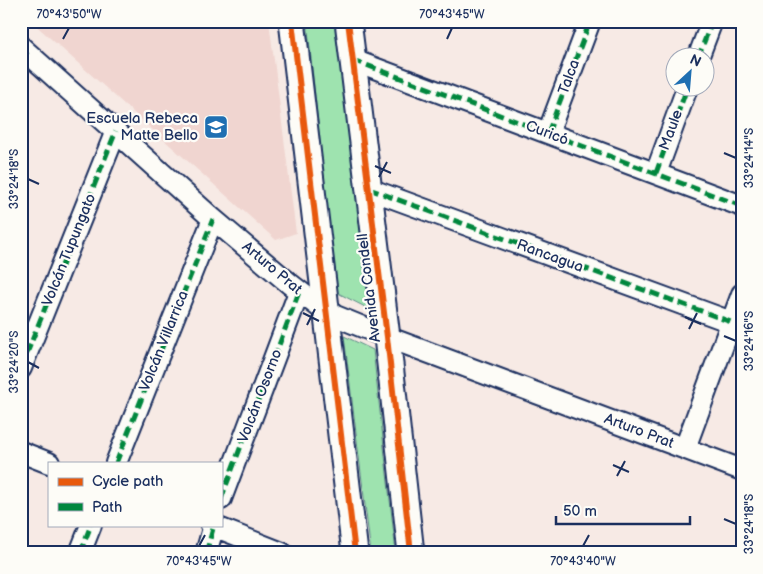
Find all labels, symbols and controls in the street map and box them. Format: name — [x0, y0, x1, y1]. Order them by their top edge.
text: 70°43'50"W — [36, 7, 102, 22]
text: 70°43'45"W — [419, 7, 485, 22]
north arrow — [666, 48, 716, 98]
text: N — [687, 51, 704, 71]
street label: Talca — [554, 57, 584, 97]
street label: Maule — [655, 107, 687, 153]
place label: Escuela Rebeca Matte Bello — [86, 109, 198, 145]
school or university icon: Escuela Rebeca Matte Bello — [203, 114, 229, 140]
street label: Curicó — [523, 116, 571, 150]
text: 33°24'14"S — [742, 128, 757, 188]
text: 33°24'18"S — [7, 149, 22, 209]
street label: Volcán Tupungato — [38, 191, 100, 309]
street label: Avenida Condell — [353, 232, 385, 344]
street label: Rancagua — [514, 235, 586, 277]
street label: Arturo Prat — [238, 237, 306, 299]
street label: Volcán Villarrica — [135, 288, 193, 394]
text: 33°24'16"S — [742, 311, 757, 371]
text: 33°24'20"S — [7, 331, 22, 393]
street label: Volcán Osorno — [233, 347, 287, 445]
street label: Arturo Prat — [602, 409, 677, 453]
legend — [48, 462, 222, 526]
text: Cycle path — [92, 472, 163, 491]
scale bar — [556, 494, 689, 526]
text: 33°24'18"S — [742, 494, 757, 554]
text: Path — [92, 498, 122, 517]
text: 50 m — [563, 502, 597, 521]
text: 70°43'45"W — [166, 554, 232, 569]
text: 70°43'40"W — [550, 554, 616, 569]

